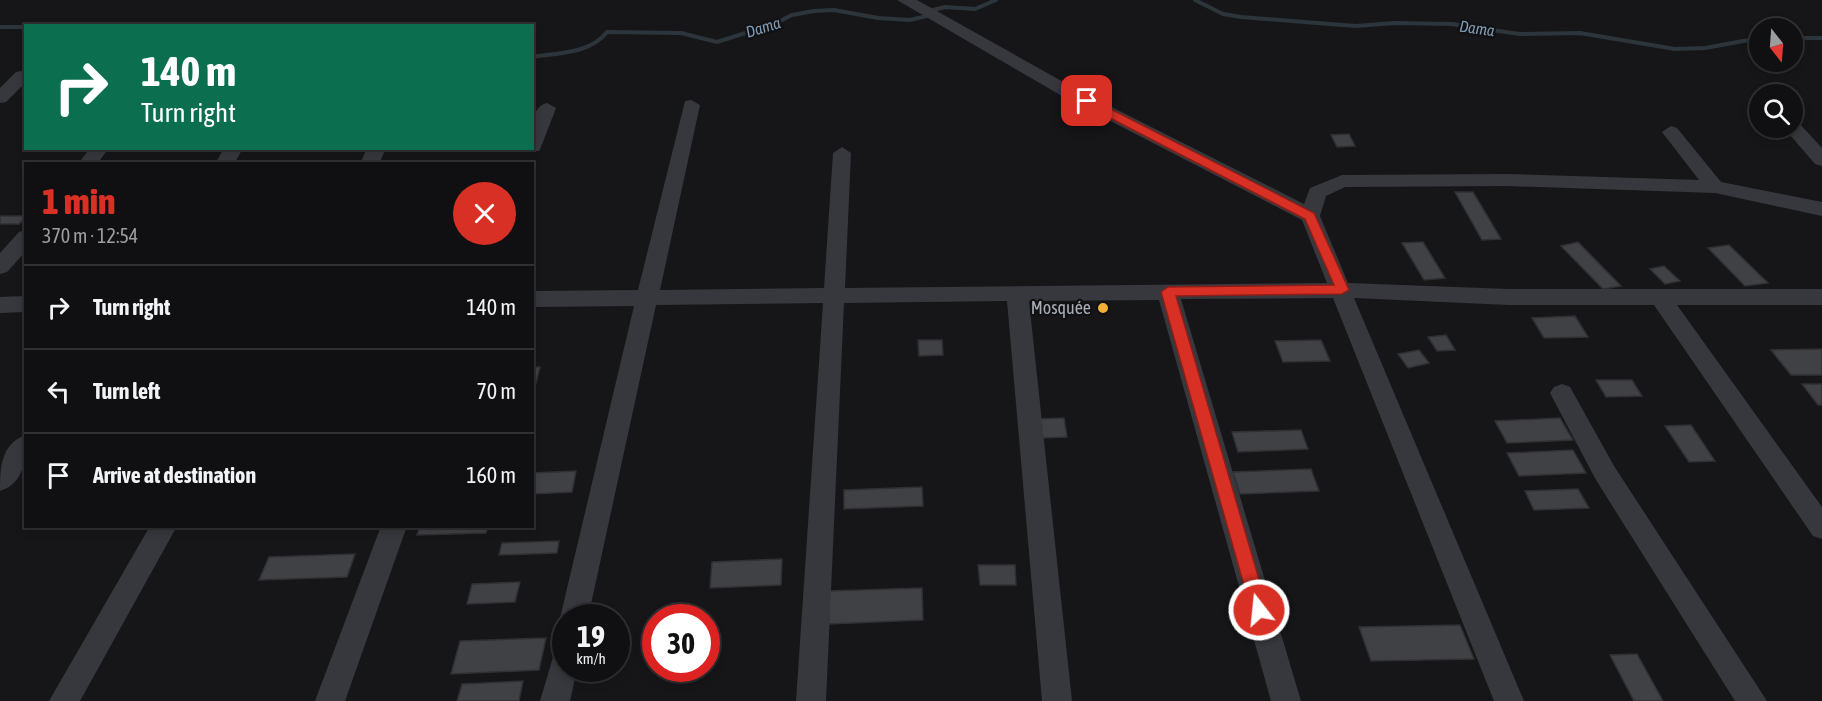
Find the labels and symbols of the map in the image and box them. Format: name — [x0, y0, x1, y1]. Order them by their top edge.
water label: Dama — [743, 13, 783, 41]
water label: Dama — [1458, 17, 1496, 39]
north arrow — [1749, 18, 1803, 72]
pin — [1061, 75, 1112, 126]
place label: Mosquée — [1031, 297, 1091, 318]
marker: Mosquée — [1096, 301, 1110, 315]
position arrow — [1227, 578, 1291, 642]
speed limit sign: 30 — [642, 604, 720, 682]

